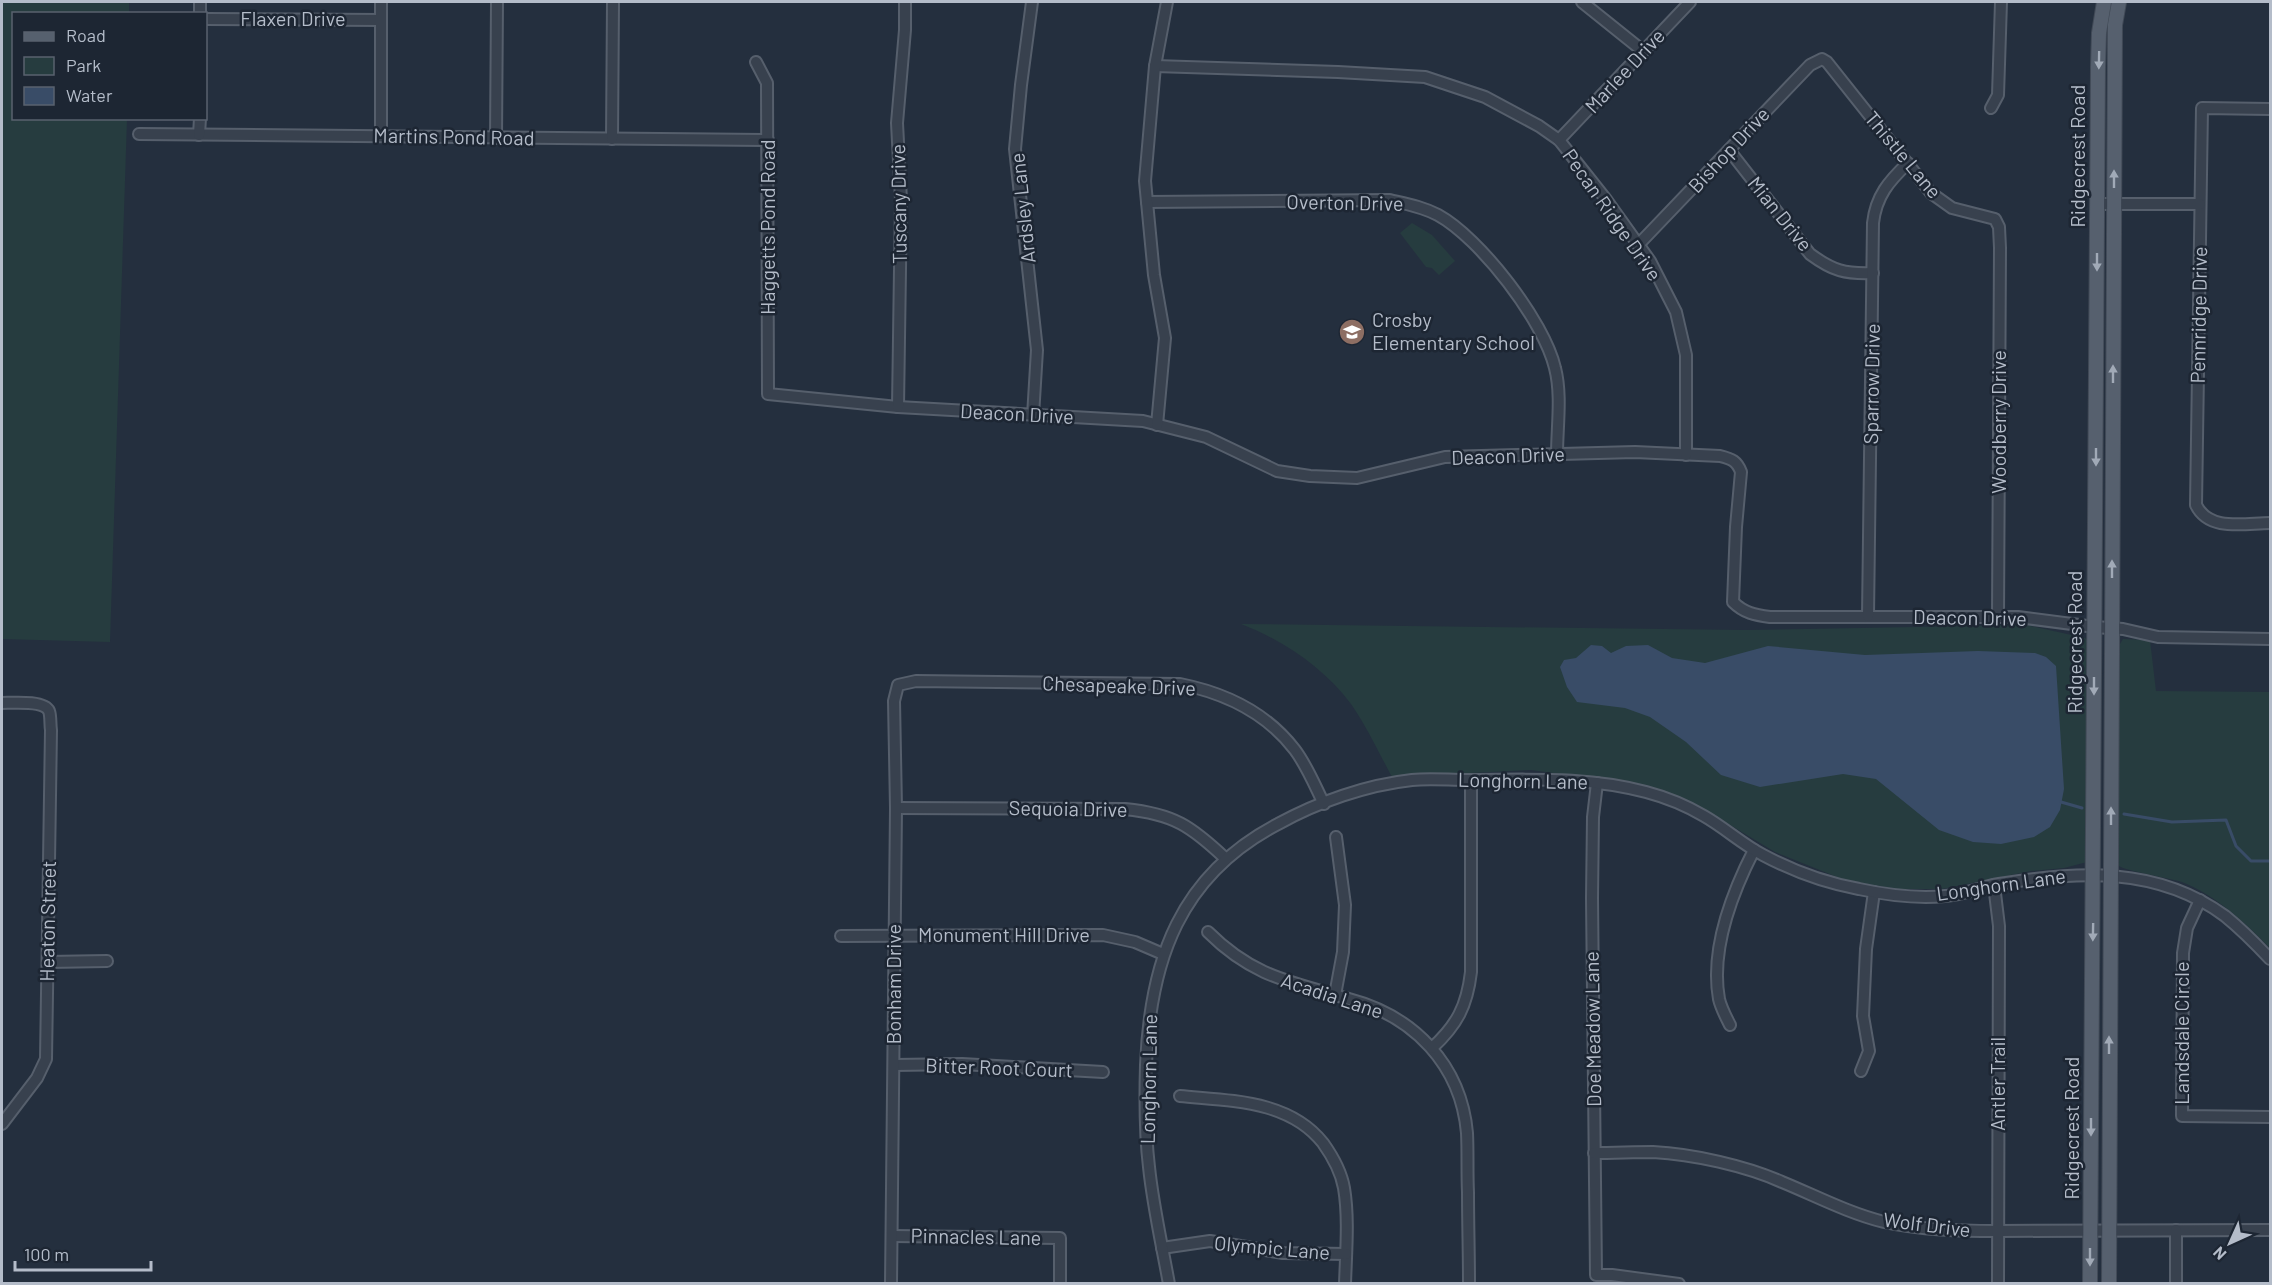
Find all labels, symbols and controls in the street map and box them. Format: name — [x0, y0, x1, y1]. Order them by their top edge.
street label: Flaxen Drive — [240, 6, 346, 30]
legend — [12, 12, 207, 120]
street label: Marlee Drive — [1579, 23, 1669, 117]
text: Road — [66, 24, 106, 46]
one-way arrow — [2094, 50, 2103, 69]
text: Park — [66, 54, 101, 76]
text: Water — [66, 84, 113, 106]
street label: Ridgecrest Road — [2065, 85, 2089, 227]
street label: Bishop Drive — [1683, 101, 1774, 197]
street label: Thistle Lane — [1860, 106, 1947, 203]
street label: Martins Pond Road — [373, 123, 535, 149]
street label: Haggetts Pond Road — [755, 139, 779, 315]
street label: Tuscany Drive — [885, 144, 911, 264]
street label: Pecan Ridge Drive — [1558, 144, 1667, 285]
street label: Ardsley Lane — [1004, 152, 1040, 265]
one-way arrow — [2109, 170, 2119, 189]
street label: Mian Drive — [1743, 171, 1818, 255]
street label: Overton Drive — [1286, 189, 1404, 215]
street label: Pennridge Drive — [2185, 246, 2211, 384]
one-way arrow — [2092, 253, 2102, 272]
place label: Crosby Elementary School — [1372, 307, 1535, 354]
school or university icon: Crosby Elementary School — [1337, 317, 1367, 347]
street label: Sparrow Drive — [1858, 323, 1884, 445]
street label: Woodberry Drive — [1986, 350, 2010, 494]
one-way arrow — [2108, 365, 2118, 384]
street label: Deacon Drive — [960, 398, 1074, 428]
street label: Deacon Drive — [1451, 441, 1565, 469]
one-way arrow — [2091, 448, 2101, 467]
one-way arrow — [2107, 560, 2117, 579]
street label: Ridgecrest Road — [2062, 571, 2086, 713]
street label: Deacon Drive — [1913, 604, 2027, 630]
street label: Chesapeake Drive — [1042, 670, 1196, 700]
one-way arrow — [2089, 676, 2099, 695]
street label: Longhorn Lane — [1458, 767, 1588, 793]
street label: Sequoia Drive — [1008, 795, 1128, 821]
one-way arrow — [2106, 806, 2116, 825]
street label: Heaton Street — [34, 860, 60, 982]
street label: Longhorn Lane — [1935, 863, 2067, 905]
street label: Monument Hill Drive — [918, 922, 1090, 946]
one-way arrow — [2088, 923, 2098, 942]
street label: Bonham Drive — [881, 924, 905, 1044]
street label: Doe Meadow Lane — [1579, 951, 1605, 1107]
street label: Landsdale Circle — [2169, 961, 2193, 1105]
street label: Acadia Lane — [1278, 967, 1386, 1023]
street label: Longhorn Lane — [1135, 1014, 1161, 1144]
one-way arrow — [2104, 1036, 2114, 1055]
street label: Antler Trail — [1985, 1037, 2009, 1131]
street label: Bitter Root Court — [925, 1052, 1073, 1082]
street label: Ridgecrest Road — [2059, 1057, 2083, 1199]
one-way arrow — [2086, 1118, 2096, 1137]
street label: Wolf Drive — [1882, 1207, 1972, 1241]
north arrow — [2200, 1213, 2260, 1273]
street label: Pinnacles Lane — [910, 1223, 1042, 1249]
street label: Olympic Lane — [1213, 1230, 1331, 1264]
scale bar — [15, 1234, 152, 1272]
text: 100 m — [24, 1243, 69, 1265]
text: N — [2209, 1243, 2230, 1264]
one-way arrow — [2085, 1247, 2095, 1266]

